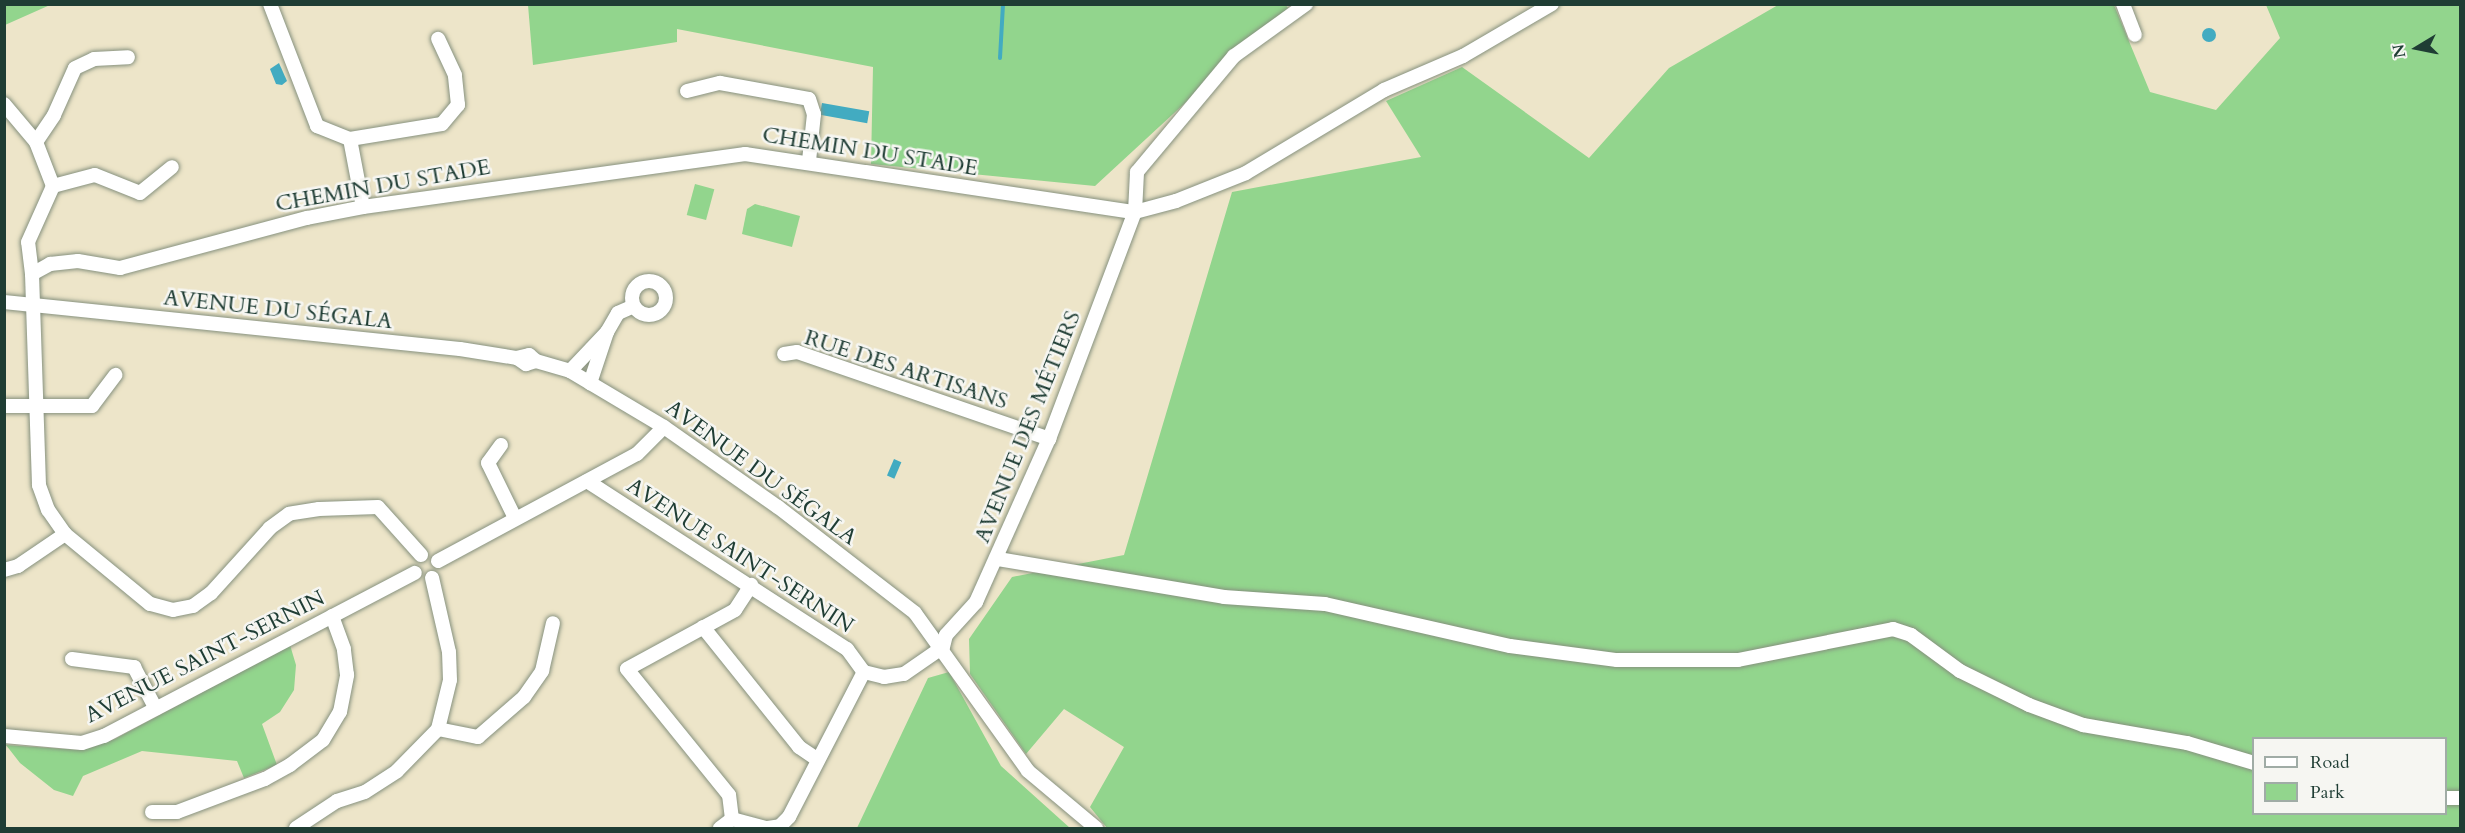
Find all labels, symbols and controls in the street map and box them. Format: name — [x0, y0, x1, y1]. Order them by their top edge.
north arrow — [2387, 18, 2447, 78]
text: N — [2387, 42, 2411, 60]
street label: CHEMIN DU STADE — [760, 122, 980, 182]
street label: CHEMIN DU STADE — [274, 154, 492, 218]
street label: AVENUE DU SÉGALA — [162, 285, 394, 335]
street label: AVENUE DES MÉTIERS — [969, 307, 1087, 547]
street label: RUE DES ARTISANS — [801, 325, 1011, 415]
street label: AVENUE DU SÉGALA — [660, 395, 862, 551]
street label: AVENUE SAINT-SERNIN — [622, 473, 858, 639]
street label: AVENUE SAINT-SERNIN — [81, 585, 329, 729]
legend — [2252, 737, 2447, 815]
text: Road — [2310, 750, 2350, 775]
text: Park — [2310, 780, 2345, 805]

